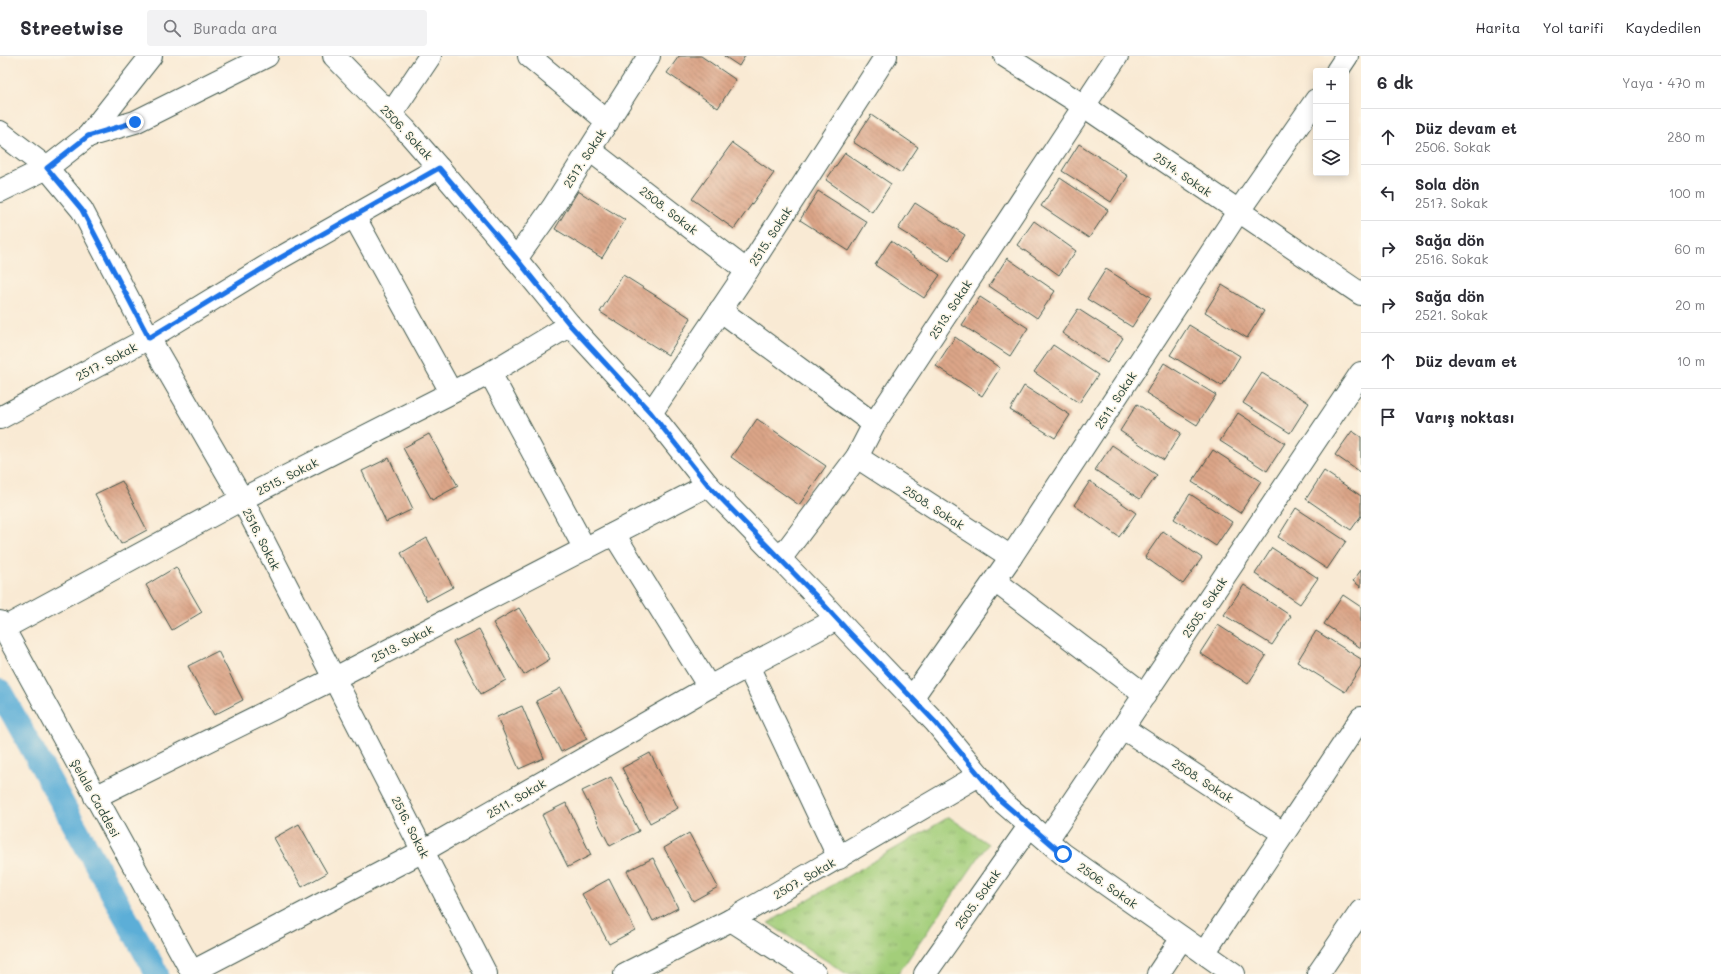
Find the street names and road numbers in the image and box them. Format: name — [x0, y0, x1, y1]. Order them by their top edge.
street label: 2506. Sokak — [377, 101, 437, 163]
street label: 2517. Sokak — [559, 125, 609, 191]
street label: 2514. Sokak — [1151, 148, 1215, 200]
street label: 2508. Sokak — [637, 182, 701, 238]
street label: 2515. Sokak — [745, 203, 795, 269]
street label: 2513. Sokak — [925, 276, 975, 342]
street label: 2517. Sokak — [73, 338, 139, 384]
street label: 2511. Sokak — [1090, 368, 1140, 432]
street label: 2515. Sokak — [253, 454, 321, 498]
street label: 2508. Sokak — [900, 481, 968, 533]
street label: 2516. Sokak — [239, 505, 285, 573]
street label: 2505. Sokak — [1178, 574, 1230, 640]
street label: 2513. Sokak — [368, 621, 436, 665]
street label: 2508. Sokak — [1169, 754, 1237, 806]
street label: Şelale Caddesi — [68, 756, 124, 840]
street label: 2511. Sokak — [483, 775, 549, 821]
street label: 2516. Sokak — [388, 793, 434, 861]
street label: 2507. Sokak — [770, 854, 838, 902]
street label: 2506. Sokak — [1075, 858, 1141, 912]
street label: 2505. Sokak — [950, 866, 1004, 932]

